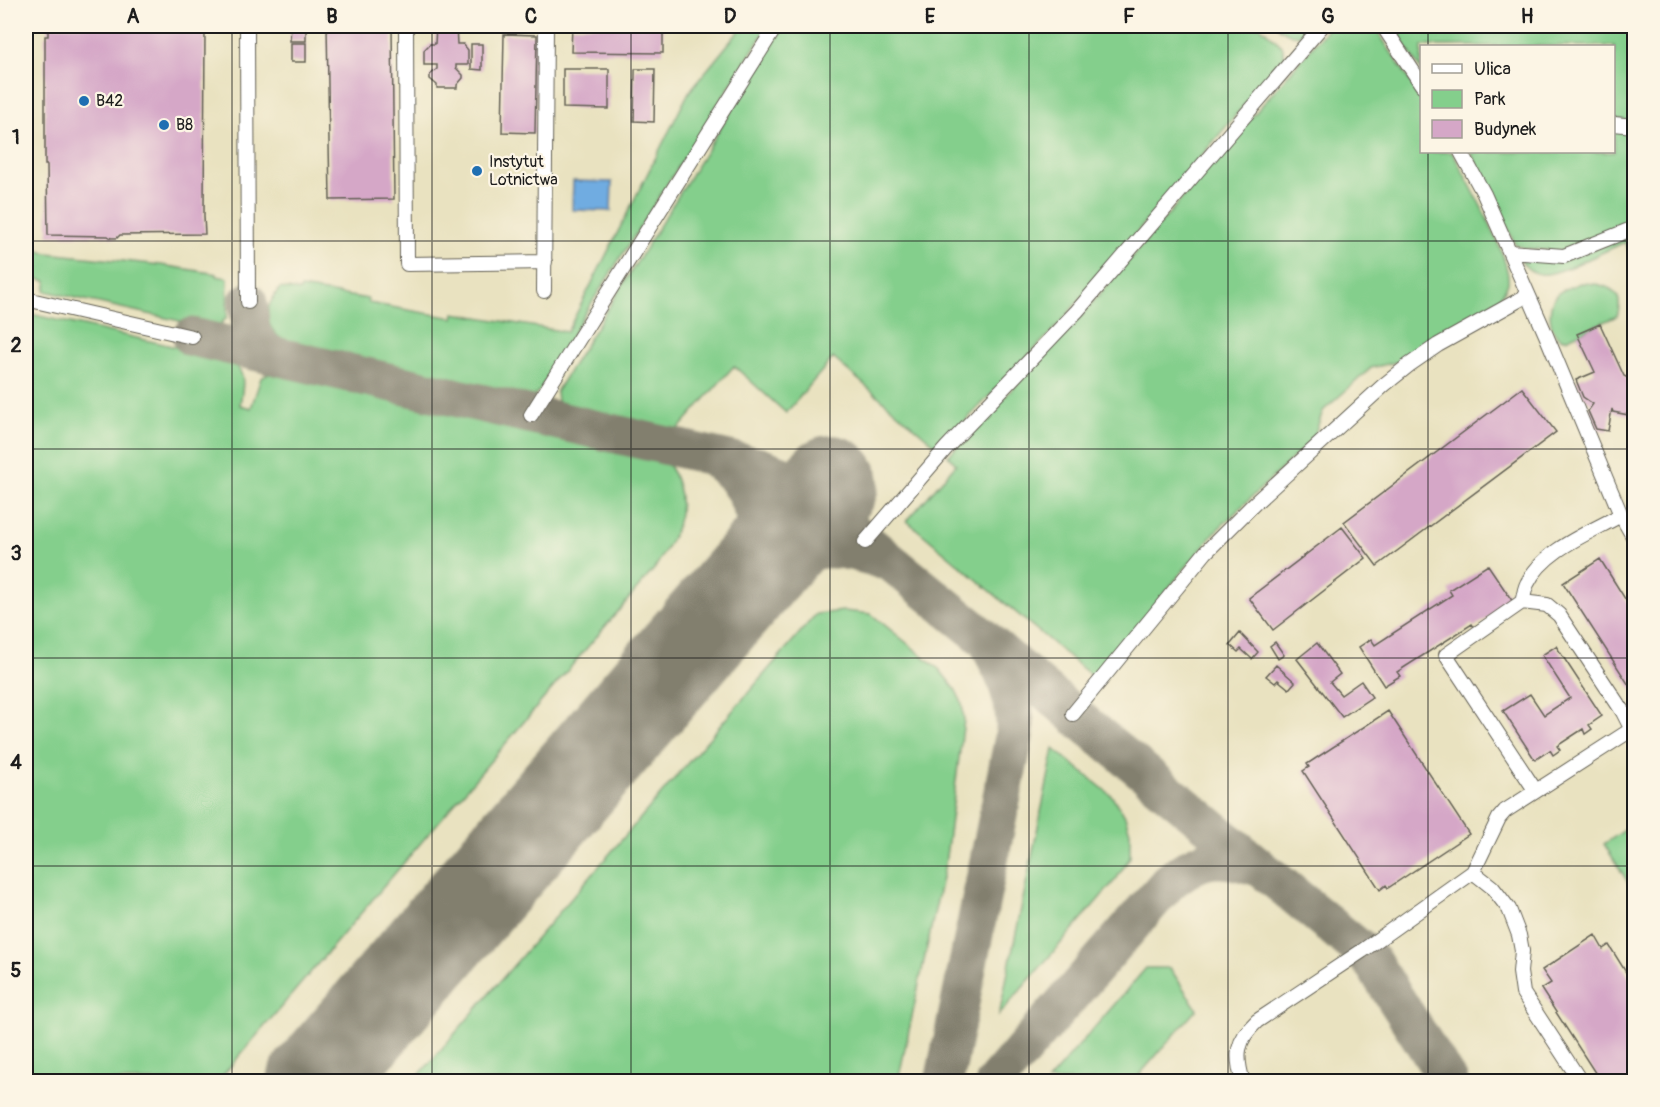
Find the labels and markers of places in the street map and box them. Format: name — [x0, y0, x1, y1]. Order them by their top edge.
place label: B42 — [96, 91, 123, 111]
marker: B42 — [77, 94, 91, 108]
place label: B8 — [176, 115, 193, 135]
marker: B8 — [157, 118, 171, 132]
place label: Instytut Lotnictwa — [489, 152, 558, 190]
marker: Instytut Lotnictwa — [470, 164, 484, 178]

